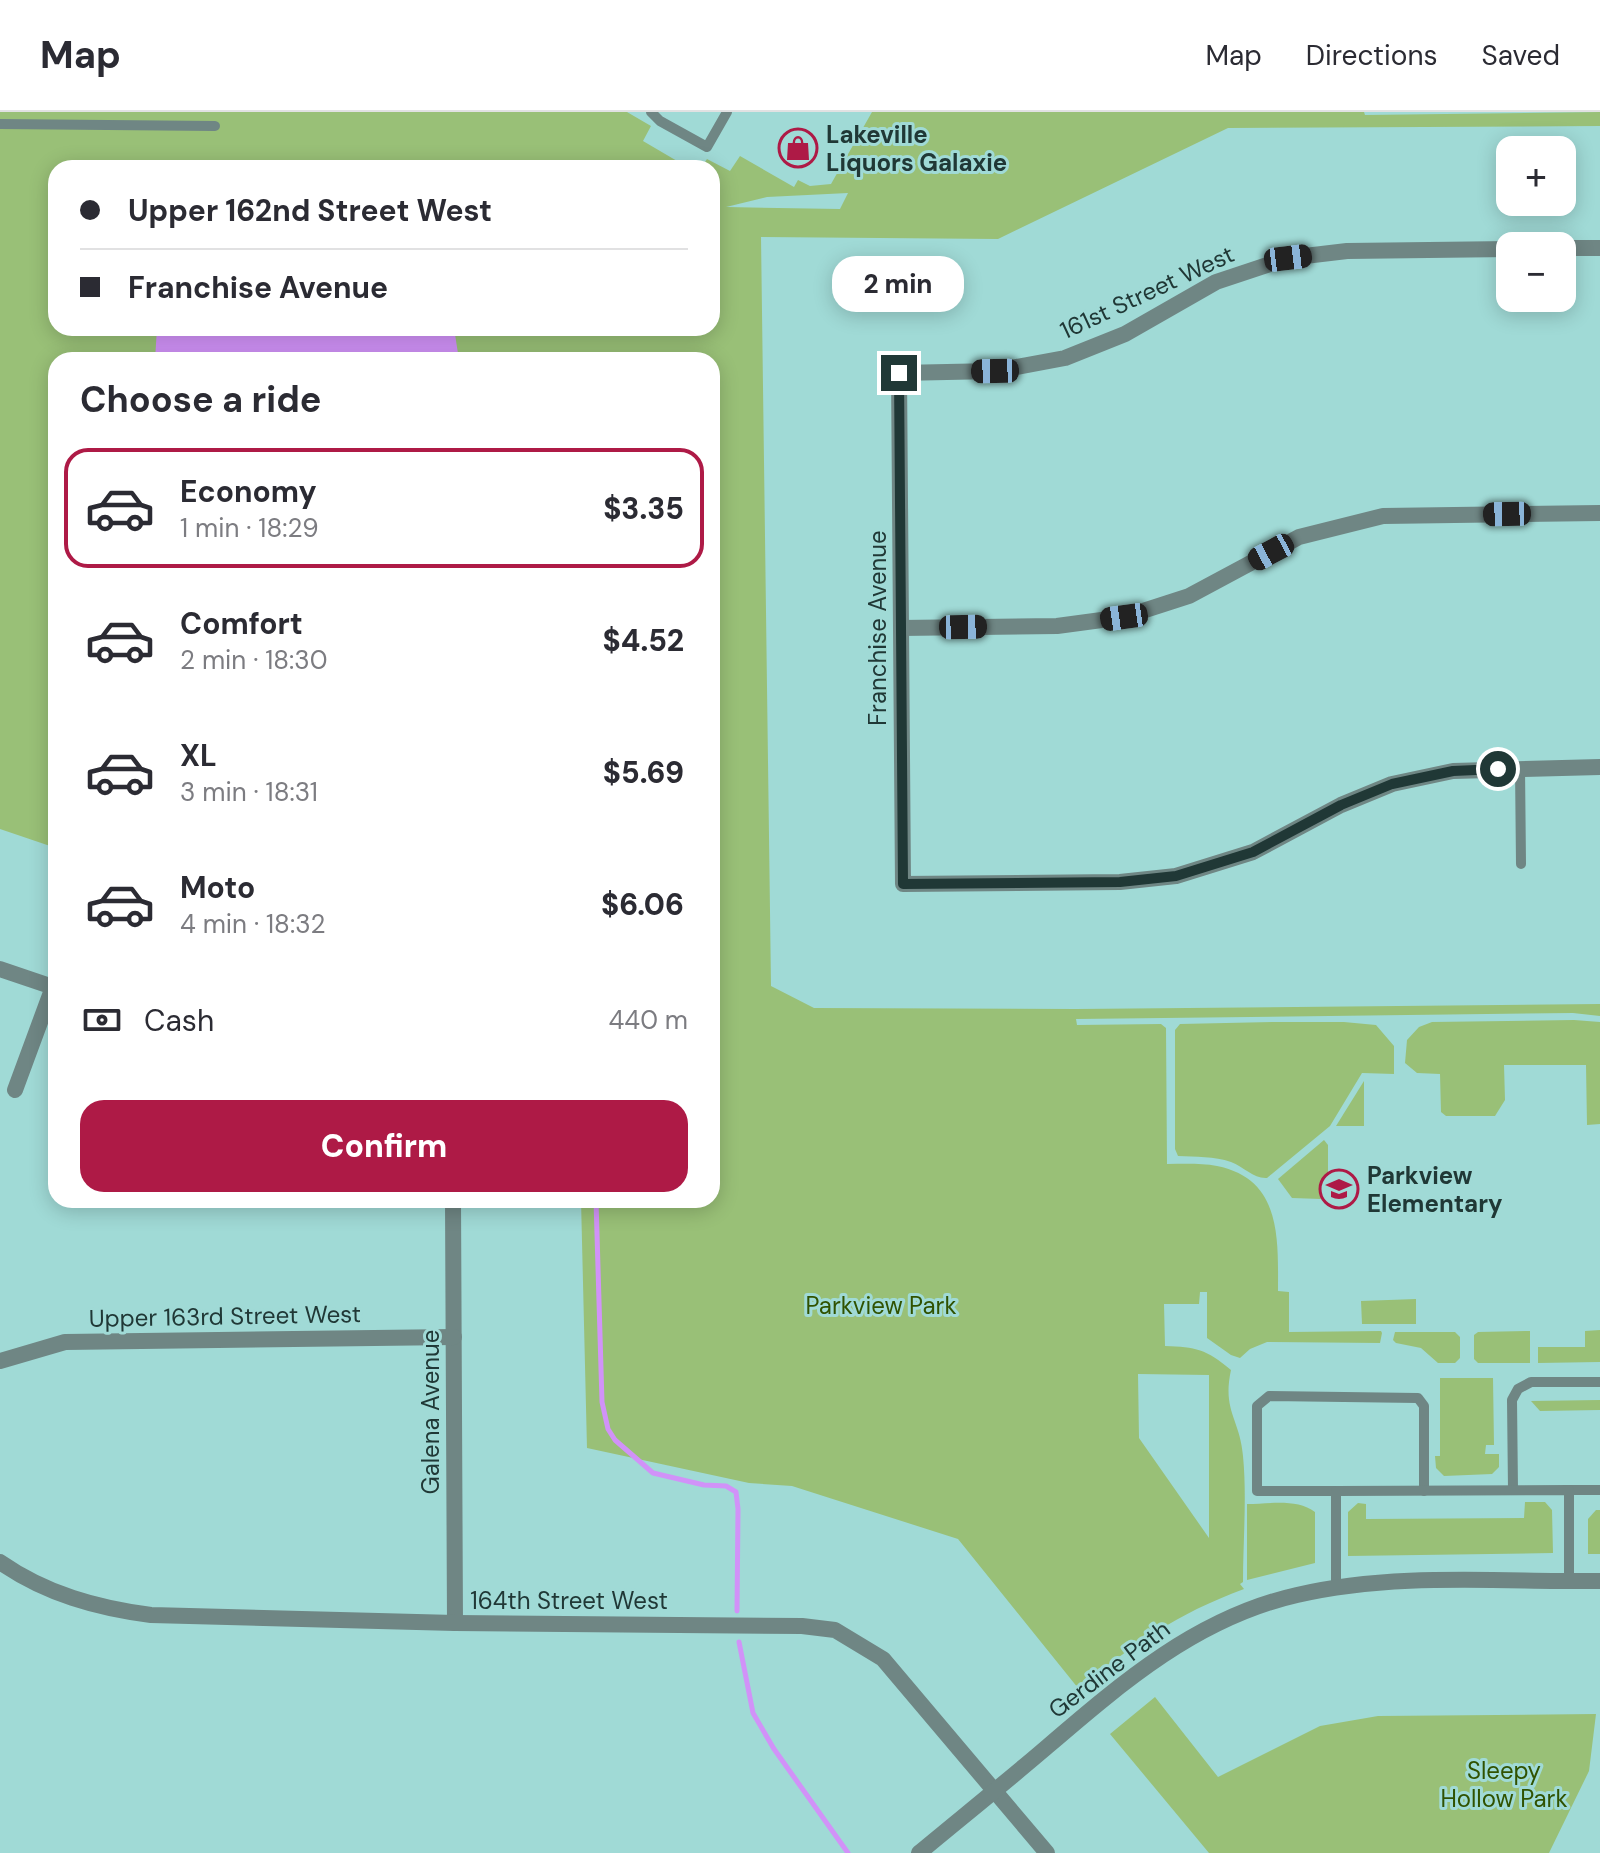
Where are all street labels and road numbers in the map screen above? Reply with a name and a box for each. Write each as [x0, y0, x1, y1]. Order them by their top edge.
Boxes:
street label: 161st Street West [1055, 238, 1239, 346]
street label: Franchise Avenue [862, 530, 893, 726]
street label: Upper 163rd Street West [89, 1298, 361, 1334]
street label: Galena Avenue [415, 1330, 446, 1495]
street label: 164th Street West [470, 1585, 668, 1616]
street label: Gerdine Path [1042, 1613, 1176, 1725]

